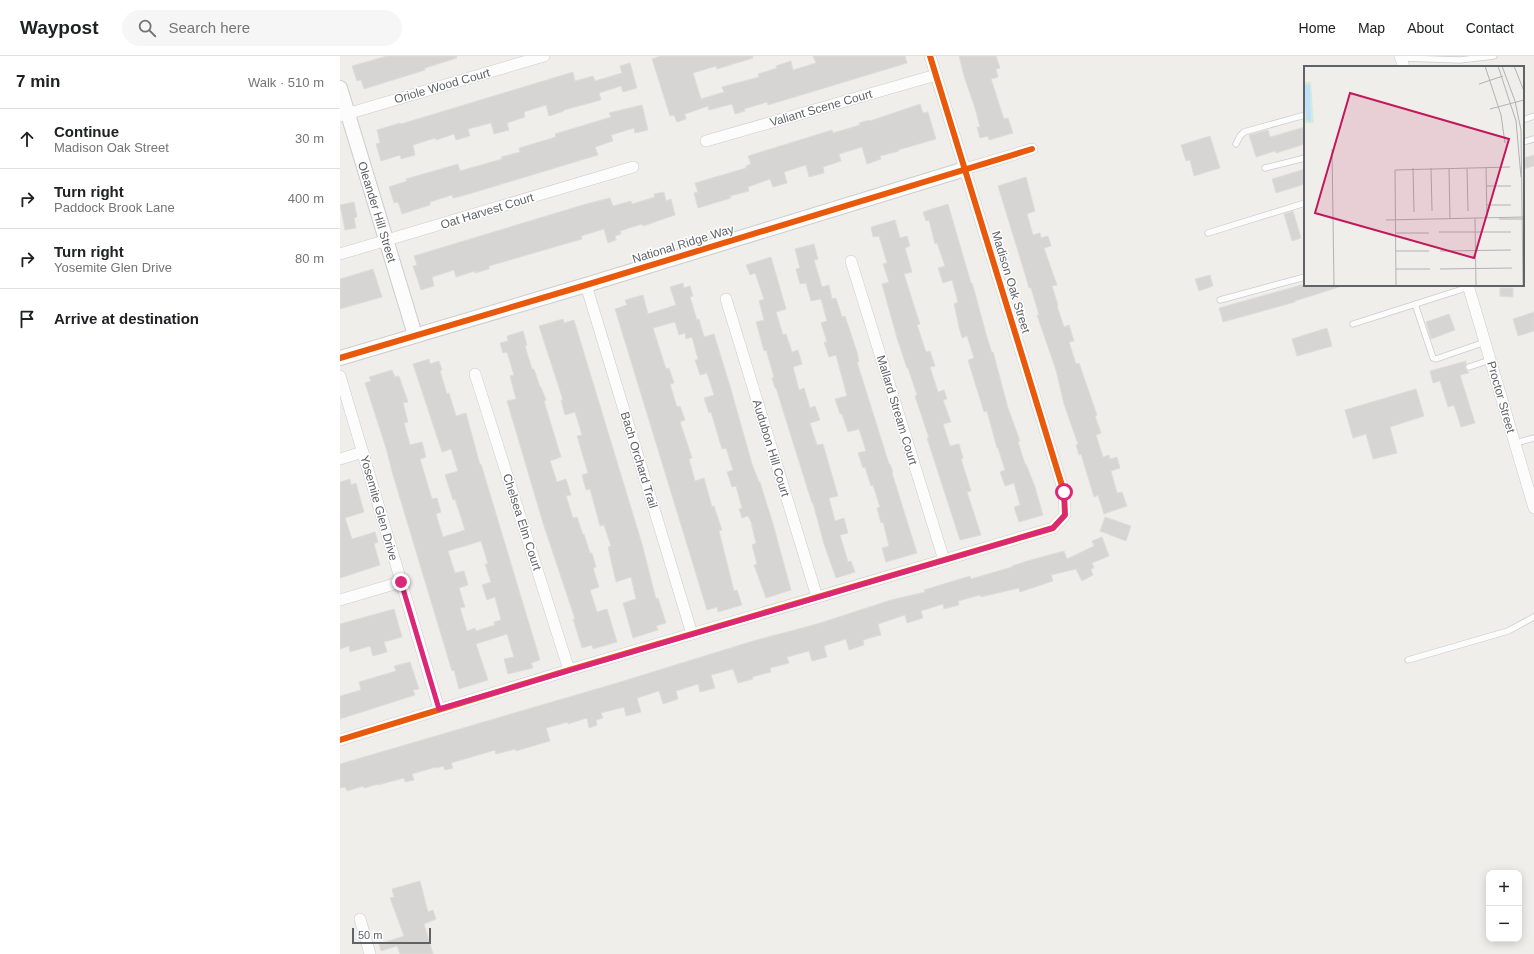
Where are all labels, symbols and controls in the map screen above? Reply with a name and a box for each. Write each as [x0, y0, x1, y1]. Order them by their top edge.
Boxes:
search box [122, 10, 402, 46]
text: Waypost [20, 17, 98, 38]
icon: search [136, 17, 158, 39]
text: Search here [168, 19, 250, 36]
text: Home [1299, 20, 1336, 36]
text: Map [1358, 20, 1385, 36]
text: About [1407, 20, 1444, 36]
text: Contact [1466, 20, 1514, 36]
street label: Oriole Wood Court [392, 65, 492, 106]
inset map [1304, 66, 1524, 286]
text: 7 min [16, 72, 60, 91]
text: Walk · 510 m [248, 75, 324, 90]
street label: Valiant Scene Court [768, 87, 874, 129]
text: Continue [54, 123, 119, 140]
icon: ahead [16, 128, 38, 150]
text: 30 m [295, 131, 324, 146]
text: Madison Oak Street [54, 140, 169, 155]
street label: Oleander Hill Street [355, 160, 399, 265]
text: Turn right [54, 183, 124, 200]
icon: right [16, 188, 38, 210]
street label: Oat Harvest Court [439, 190, 536, 232]
text: 400 m [288, 191, 324, 206]
text: Paddock Brook Lane [54, 200, 175, 215]
street label: National Ridge Way [630, 222, 736, 266]
street label: Madison Oak Street [989, 229, 1033, 335]
text: Turn right [54, 243, 124, 260]
icon: right [16, 248, 38, 270]
text: 80 m [295, 251, 324, 266]
text: Yosemite Glen Drive [54, 260, 172, 275]
icon: arrive [16, 308, 38, 330]
text: Arrive at destination [54, 310, 199, 327]
street label: Mallard Stream Court [874, 353, 921, 467]
street label: Proctor Street [1484, 359, 1518, 435]
street label: Audubon Hill Court [750, 398, 793, 499]
street label: Bach Orchard Trail [618, 410, 660, 510]
street label: Yosemite Glen Drive [357, 454, 401, 563]
street label: Chelsea Elm Court [500, 472, 544, 573]
route start [1055, 483, 1073, 501]
route end [392, 573, 410, 591]
map controls [1486, 870, 1522, 942]
button: + [1486, 870, 1522, 906]
button: − [1486, 906, 1522, 942]
scale bar [352, 926, 431, 945]
text: 50 m [358, 929, 382, 941]

